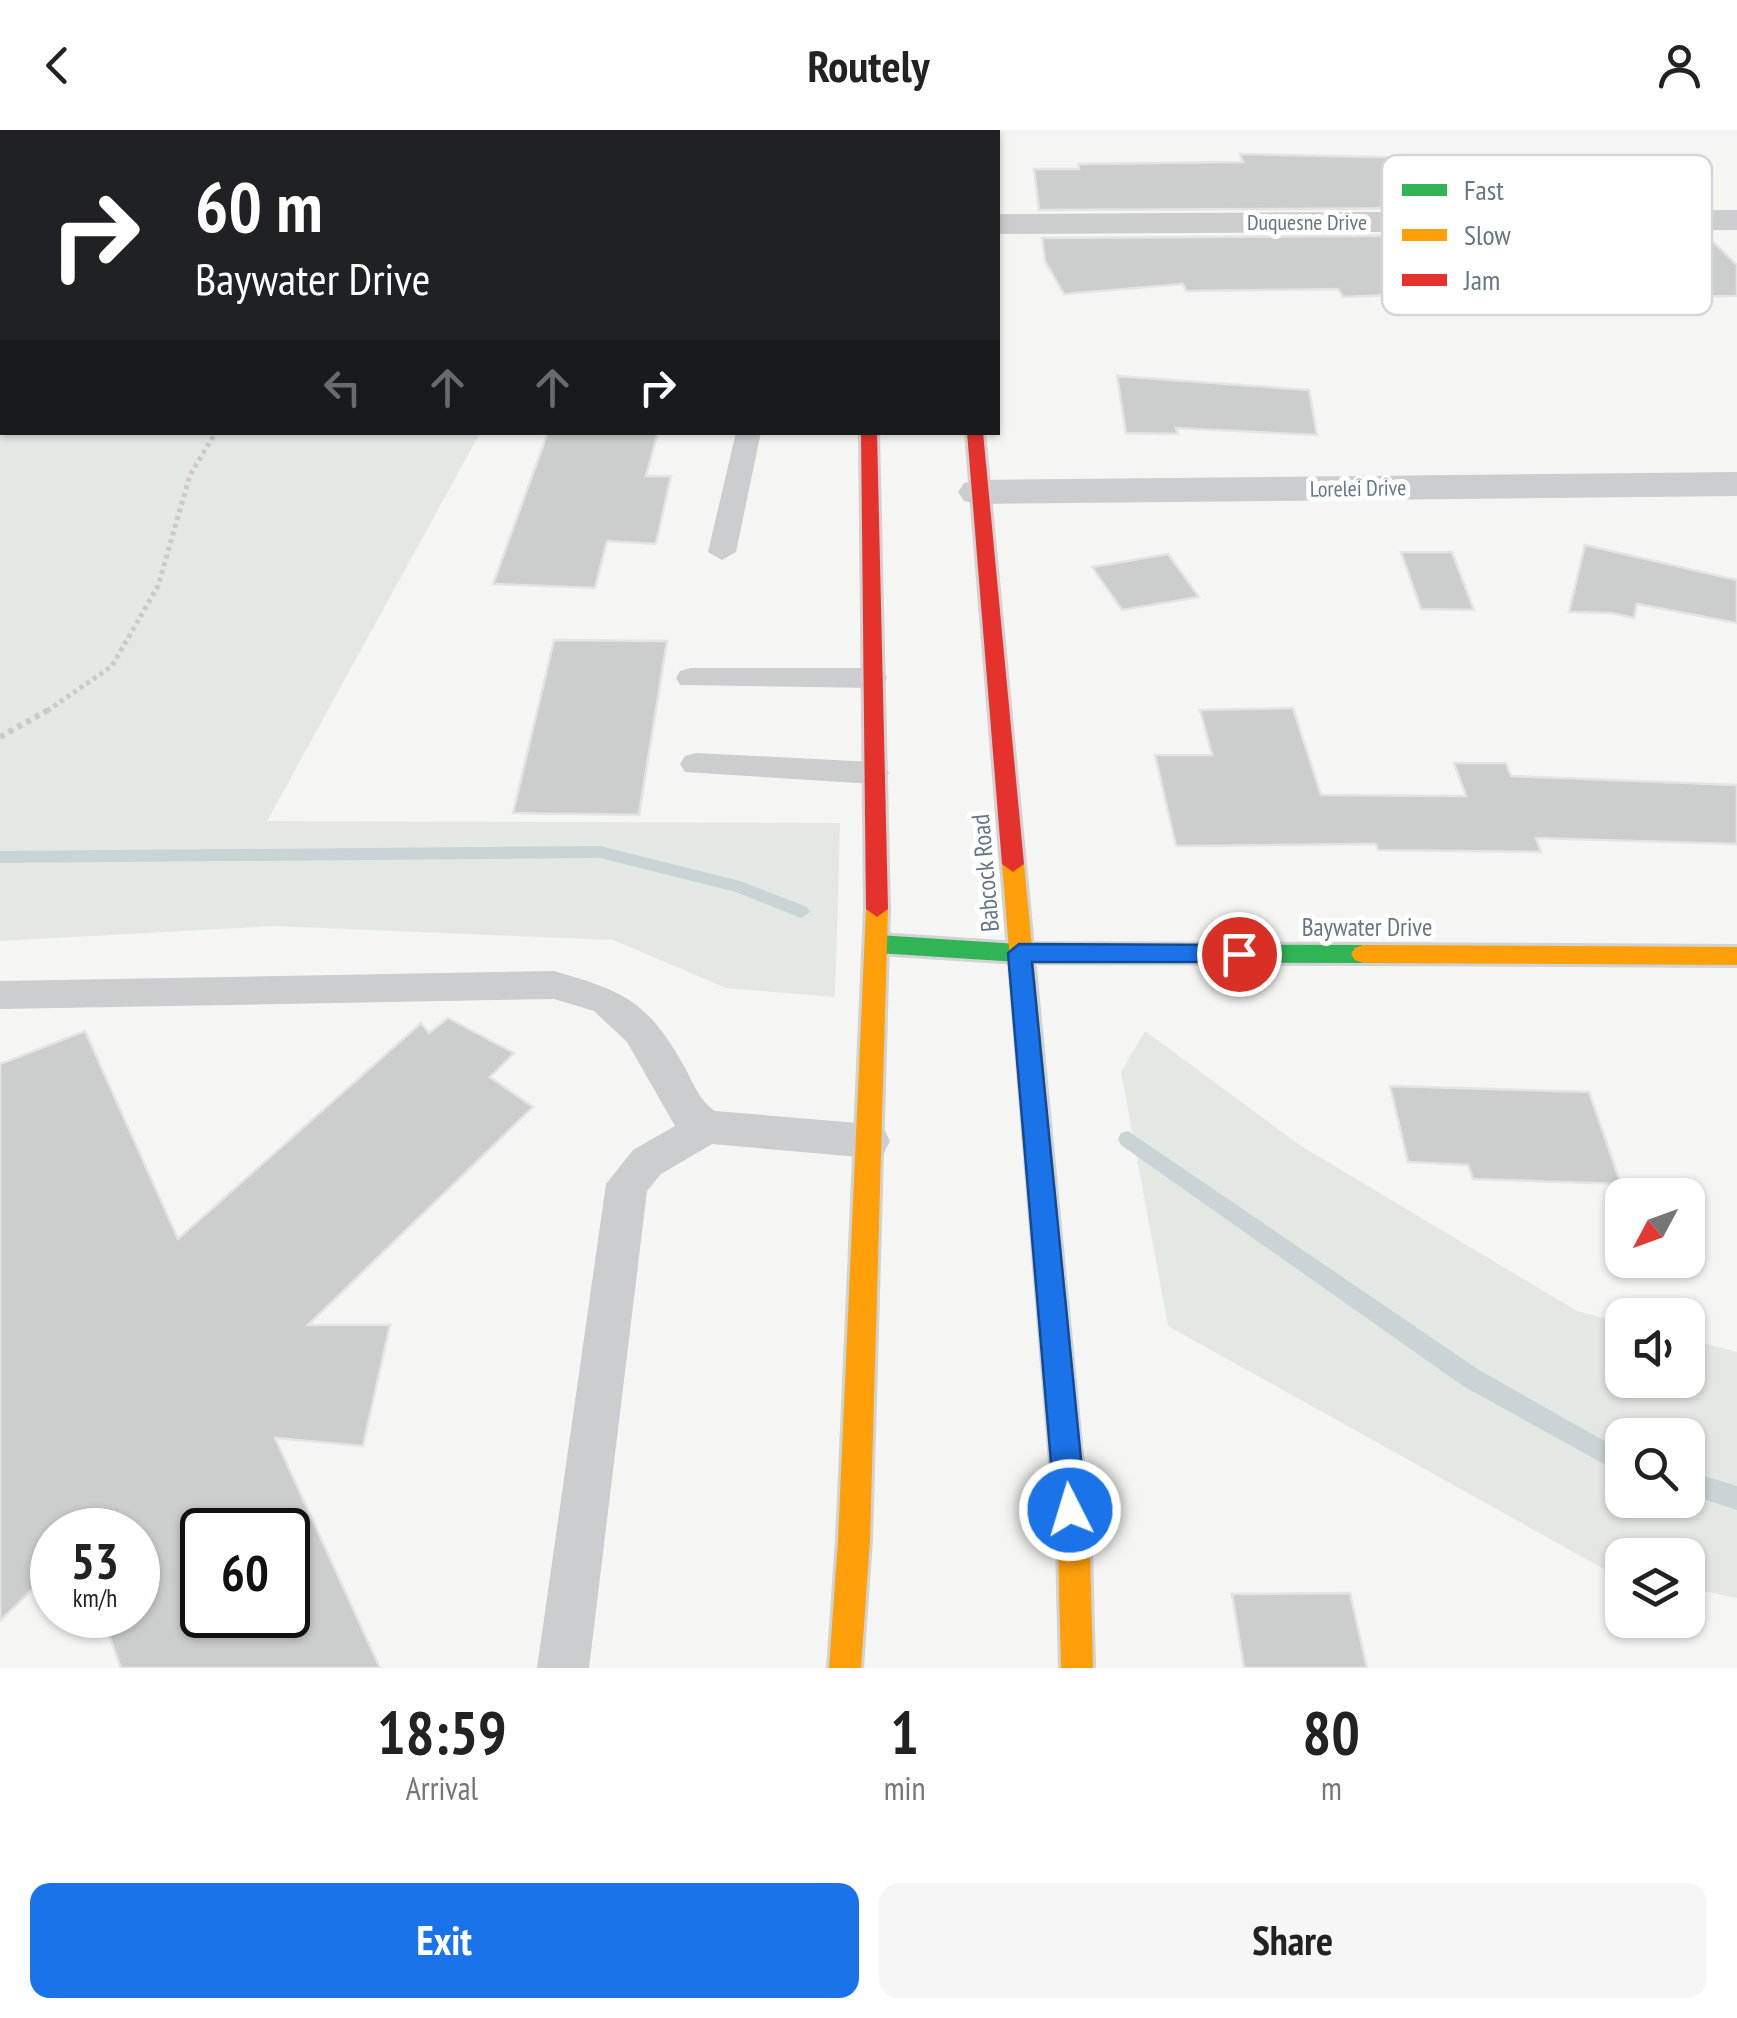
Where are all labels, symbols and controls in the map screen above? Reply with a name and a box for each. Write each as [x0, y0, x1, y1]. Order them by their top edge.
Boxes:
text: Routely [807, 36, 930, 94]
icon: back [30, 38, 85, 93]
icon: person [1652, 38, 1707, 93]
legend [1382, 155, 1712, 315]
text: 60 m [195, 161, 323, 251]
icon: right [30, 170, 160, 300]
text: Fast [1464, 171, 1504, 208]
street label: Duquesne Drive [1247, 208, 1367, 236]
text: Slow [1464, 216, 1511, 253]
text: Baywater Drive [195, 249, 430, 307]
text: Jam [1463, 261, 1500, 298]
icon: left [315, 360, 370, 415]
icon: ahead [420, 360, 475, 415]
icon: ahead [525, 360, 580, 415]
icon: right [630, 360, 685, 415]
street label: Lorelei Drive [1310, 473, 1406, 503]
street label: Babcock Road [964, 813, 1006, 933]
street label: Baywater Drive [1302, 911, 1432, 943]
pin [1197, 912, 1282, 997]
icon: arrive [1212, 927, 1267, 982]
north arrow [1605, 1178, 1705, 1278]
map controls [1605, 1178, 1705, 1638]
button: sound [1605, 1298, 1705, 1398]
button: search [1605, 1418, 1705, 1518]
position arrow [1018, 1458, 1122, 1562]
speed limit sign: 60 [180, 1508, 310, 1638]
text: 53 [71, 1528, 119, 1593]
button: layers [1605, 1538, 1705, 1638]
text: km/h [73, 1582, 117, 1614]
text: 18:59 [377, 1693, 507, 1771]
text: 1 [890, 1693, 919, 1771]
text: 80 [1303, 1693, 1360, 1771]
text: Arrival [406, 1767, 478, 1809]
text: min [884, 1767, 926, 1809]
text: m [1321, 1767, 1342, 1809]
button: Exit [30, 1883, 859, 1998]
button: Share [879, 1883, 1707, 1998]

